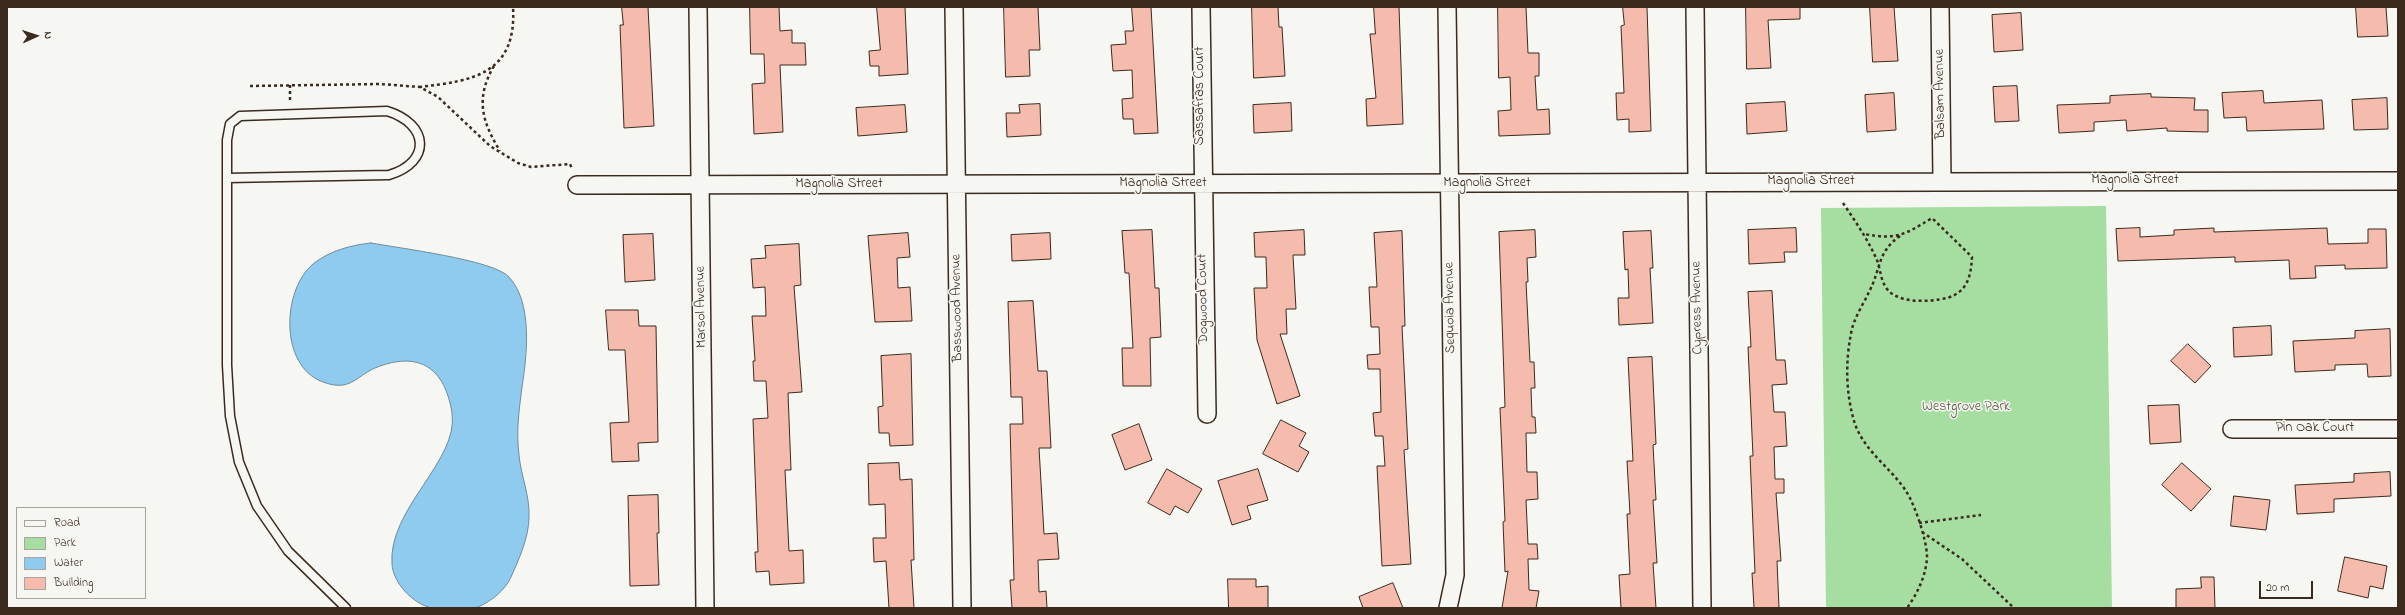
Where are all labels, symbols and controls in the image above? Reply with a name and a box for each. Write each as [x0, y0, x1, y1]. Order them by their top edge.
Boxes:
north arrow [16, 16, 56, 56]
text: N [40, 31, 56, 40]
street label: Sassafras Court [1193, 47, 1209, 145]
street label: Balsam Avenue [1932, 49, 1950, 139]
street label: Magnolia Street [2091, 173, 2179, 189]
street label: Magnolia Street [1767, 174, 1855, 190]
street label: Magnolia Street [1119, 176, 1207, 192]
street label: Magnolia Street [1443, 176, 1531, 192]
street label: Magnolia Street [795, 177, 883, 193]
street label: Dogwood Court [1195, 253, 1213, 345]
street label: Basswood Avenue [949, 254, 967, 362]
street label: Cypress Avenue [1689, 261, 1707, 355]
street label: Sequoia Avenue [1442, 262, 1460, 354]
street label: Marsol Avenue [693, 266, 711, 348]
park label: Westgrove Park [1922, 400, 2010, 416]
street label: Pin Oak Court [2276, 421, 2354, 437]
legend [16, 507, 146, 599]
text: Road [54, 514, 80, 532]
text: Park [54, 534, 76, 552]
text: Water [54, 554, 83, 572]
scale bar [2261, 573, 2315, 599]
text: Building [54, 574, 93, 592]
text: 20 m [2266, 579, 2289, 597]

